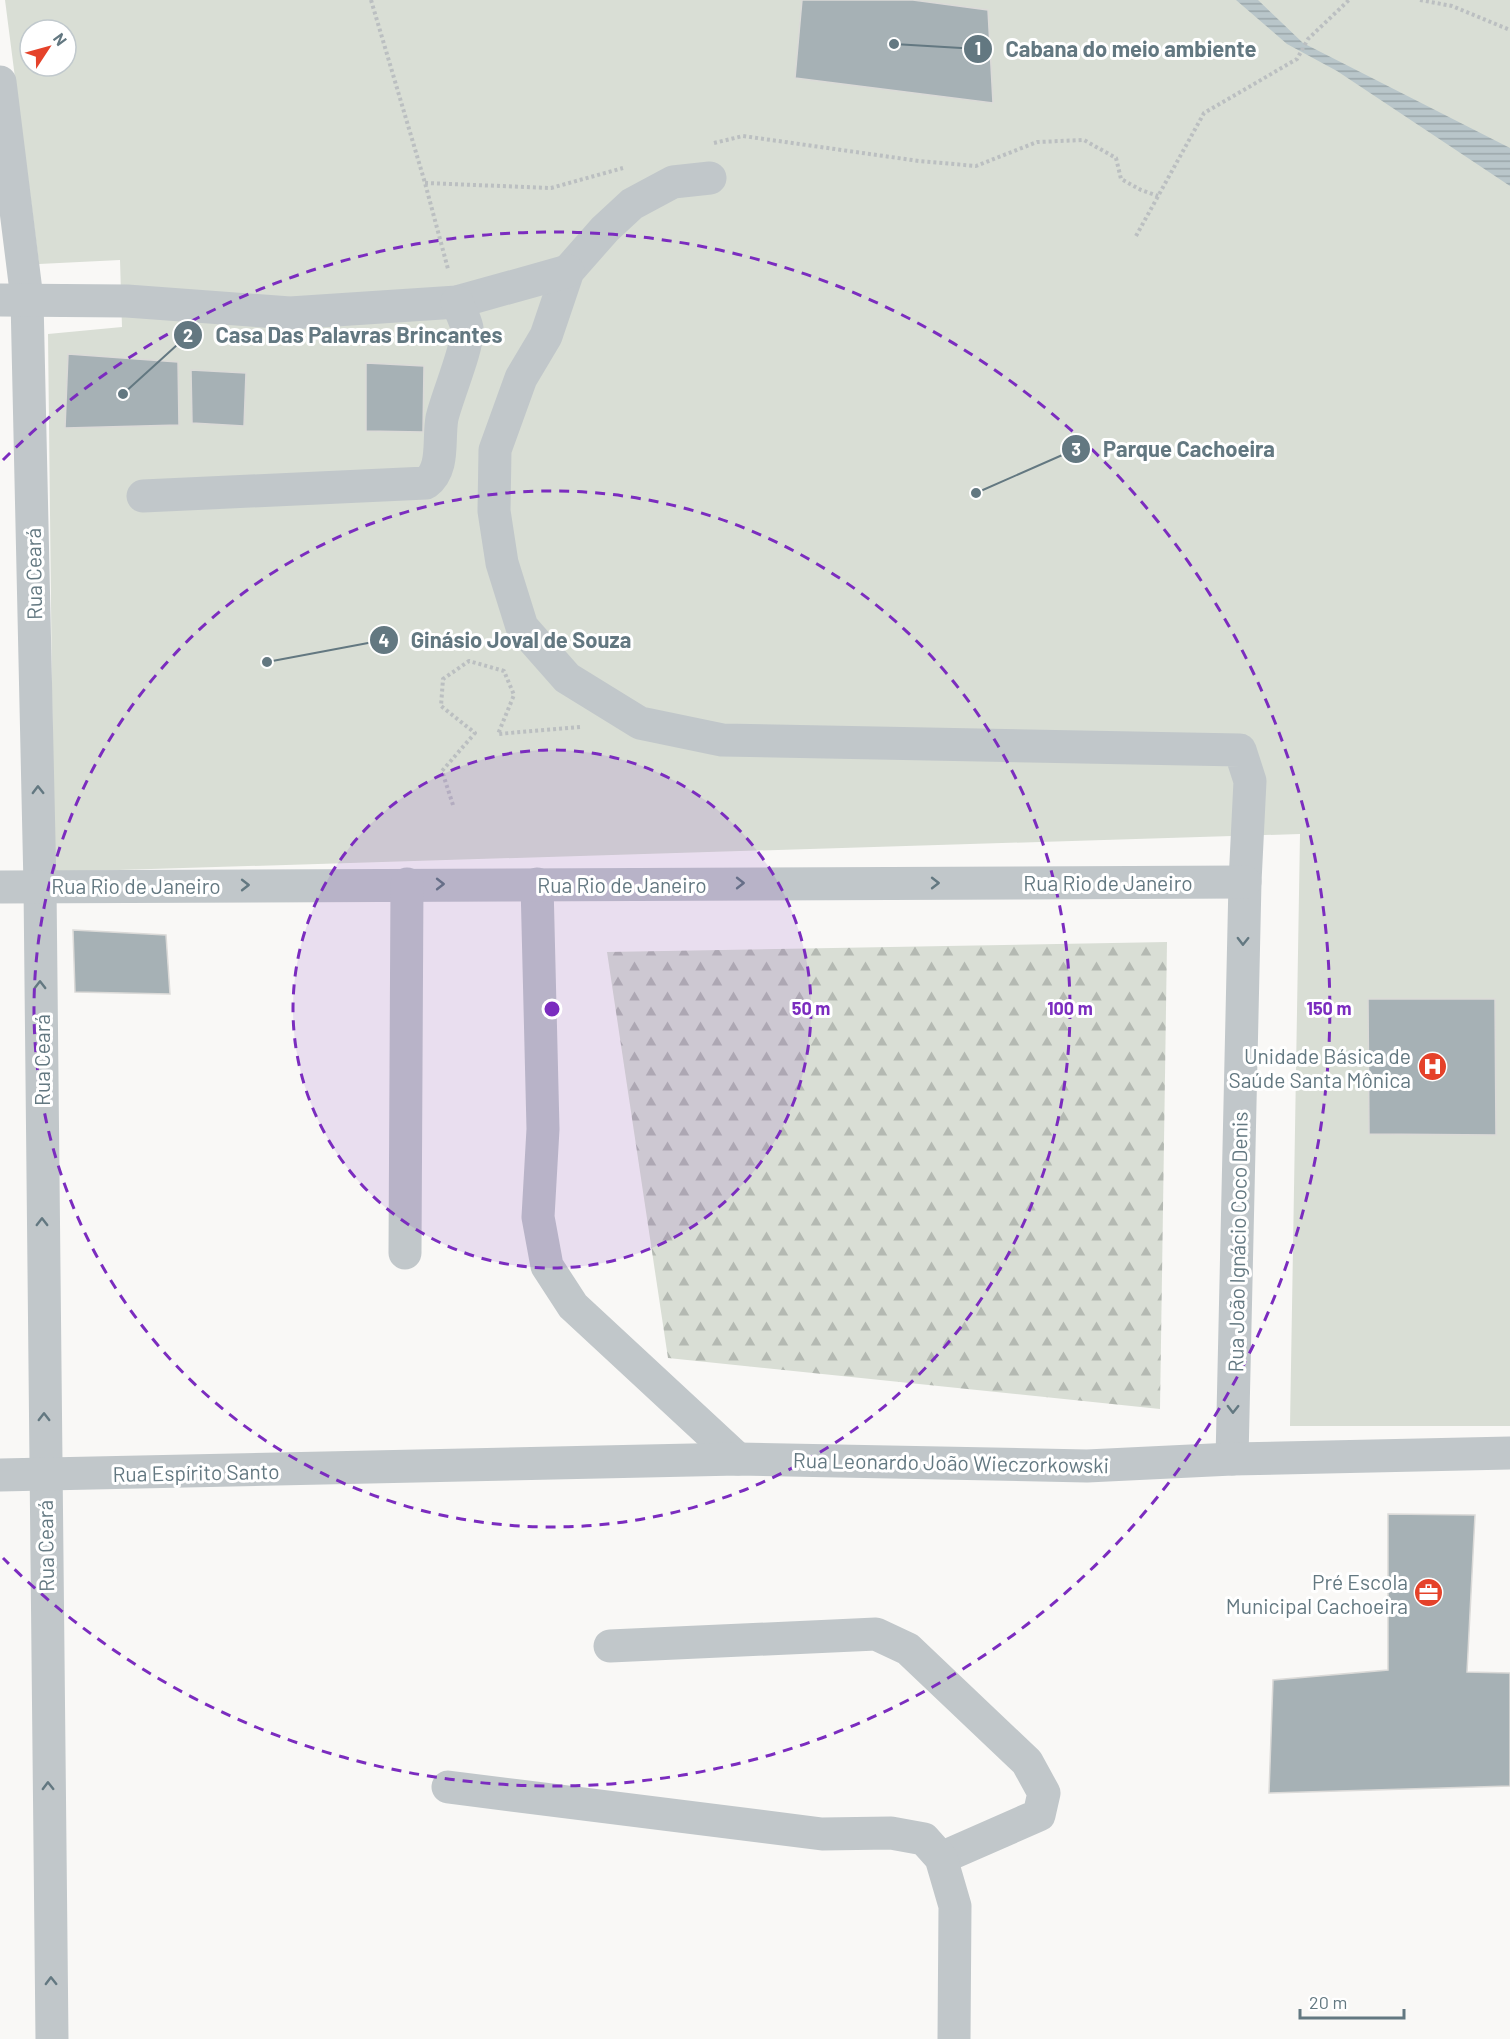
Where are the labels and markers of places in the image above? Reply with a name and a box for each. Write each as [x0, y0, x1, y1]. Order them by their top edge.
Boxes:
callout: Cabana do meio ambiente [963, 29, 1268, 69]
callout: Casa Das Palavras Brincantes [173, 315, 514, 355]
callout: Parque Cachoeira [1061, 429, 1287, 469]
callout: Ginásio Joval de Souza [369, 620, 643, 660]
centre of rings [542, 999, 562, 1019]
place label: Unidade Básica de Saúde Santa Mônica [1228, 1043, 1411, 1092]
hospital icon: Unidade Básica de Saúde Santa Mônica [1416, 1051, 1448, 1083]
place label: Pré Escola Municipal Cachoeira [1226, 1569, 1408, 1618]
office icon: Pré Escola Municipal Cachoeira [1413, 1577, 1445, 1609]

